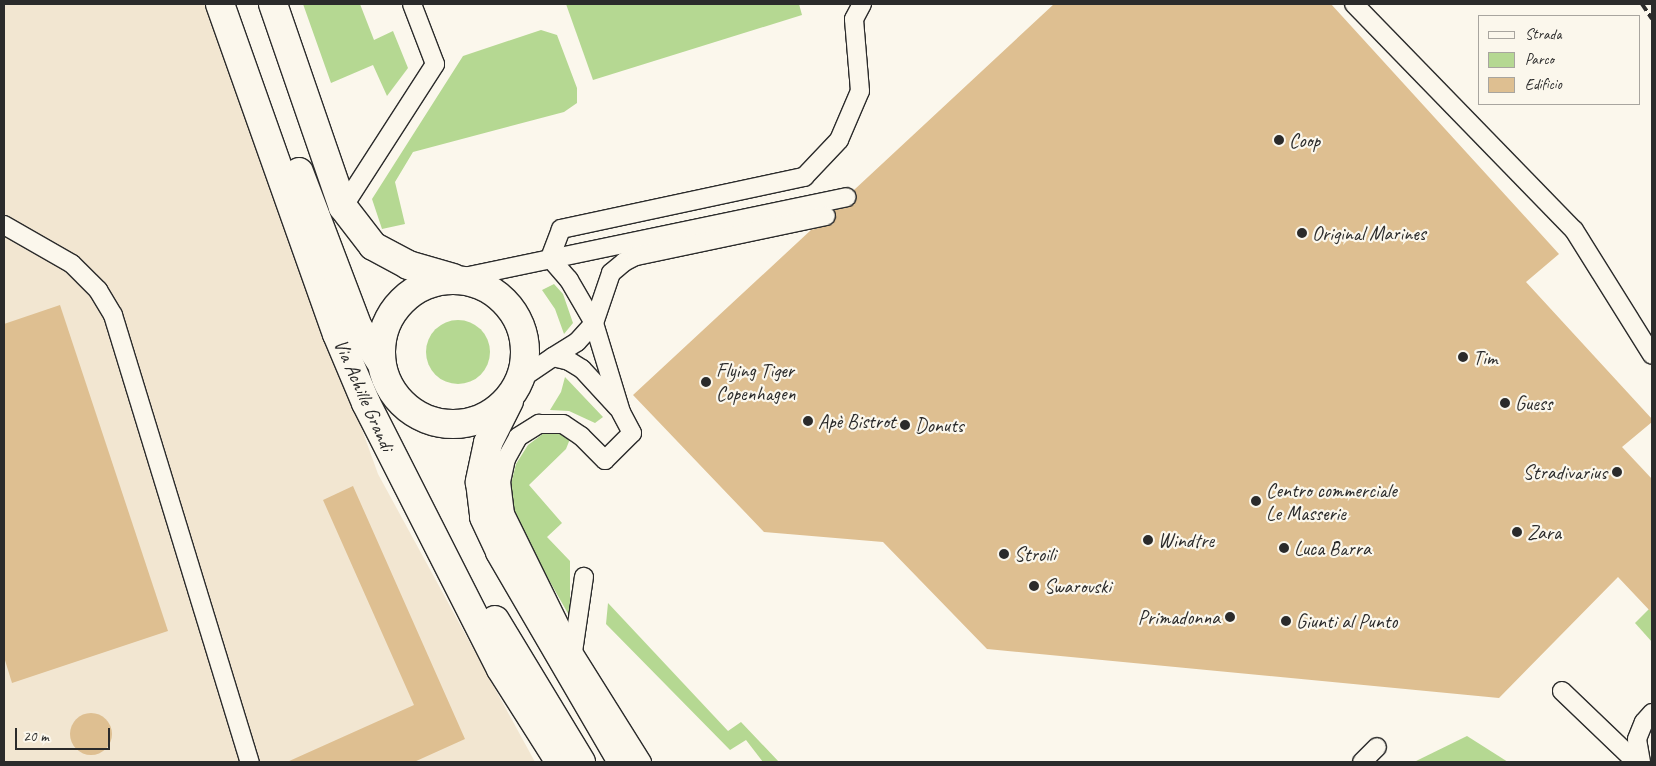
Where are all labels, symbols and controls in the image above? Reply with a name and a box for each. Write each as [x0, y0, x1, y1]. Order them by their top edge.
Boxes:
legend [1478, 15, 1641, 105]
text: Strada [1525, 25, 1561, 44]
text: Parco [1525, 50, 1554, 69]
text: Edificio [1525, 75, 1562, 94]
place label: Coop [1289, 128, 1320, 152]
marker: Coop [1273, 134, 1285, 146]
place label: Original Marines [1312, 221, 1426, 245]
marker: Original Marines [1296, 227, 1308, 239]
street label: Via Achille Grandi [329, 335, 399, 455]
place label: Tim [1473, 345, 1497, 369]
marker: Tim [1457, 351, 1469, 363]
place label: Flying Tiger Copenhagen [716, 359, 795, 406]
marker: Flying Tiger Copenhagen [700, 376, 712, 388]
place label: Guess [1515, 391, 1552, 415]
marker: Guess [1499, 397, 1511, 409]
place label: Apè Bistrot [818, 409, 896, 433]
place label: Donuts [915, 413, 964, 437]
marker: Apè Bistrot [802, 415, 814, 427]
marker: Donuts [899, 419, 911, 431]
place label: Stradivarius [1523, 460, 1607, 484]
marker: Stradivarius [1611, 466, 1623, 478]
place label: Centro commerciale Le Masserie [1266, 478, 1397, 525]
marker: Centro commerciale Le Masserie [1250, 495, 1262, 507]
place label: Zara [1527, 520, 1561, 544]
marker: Zara [1511, 526, 1523, 538]
place label: Windtre [1158, 528, 1214, 552]
marker: Windtre [1142, 534, 1154, 546]
place label: Luca Barra [1294, 536, 1371, 560]
place label: Stroili [1014, 542, 1056, 566]
marker: Luca Barra [1278, 542, 1290, 554]
marker: Stroili [998, 548, 1010, 560]
place label: Swarovski [1044, 574, 1111, 598]
marker: Swarovski [1028, 580, 1040, 592]
place label: Primadonna [1138, 605, 1220, 629]
place label: Giunti al Punto [1296, 609, 1397, 633]
marker: Primadonna [1224, 611, 1236, 623]
marker: Giunti al Punto [1280, 615, 1292, 627]
scale bar [18, 718, 112, 750]
text: 20 m [23, 727, 49, 746]

